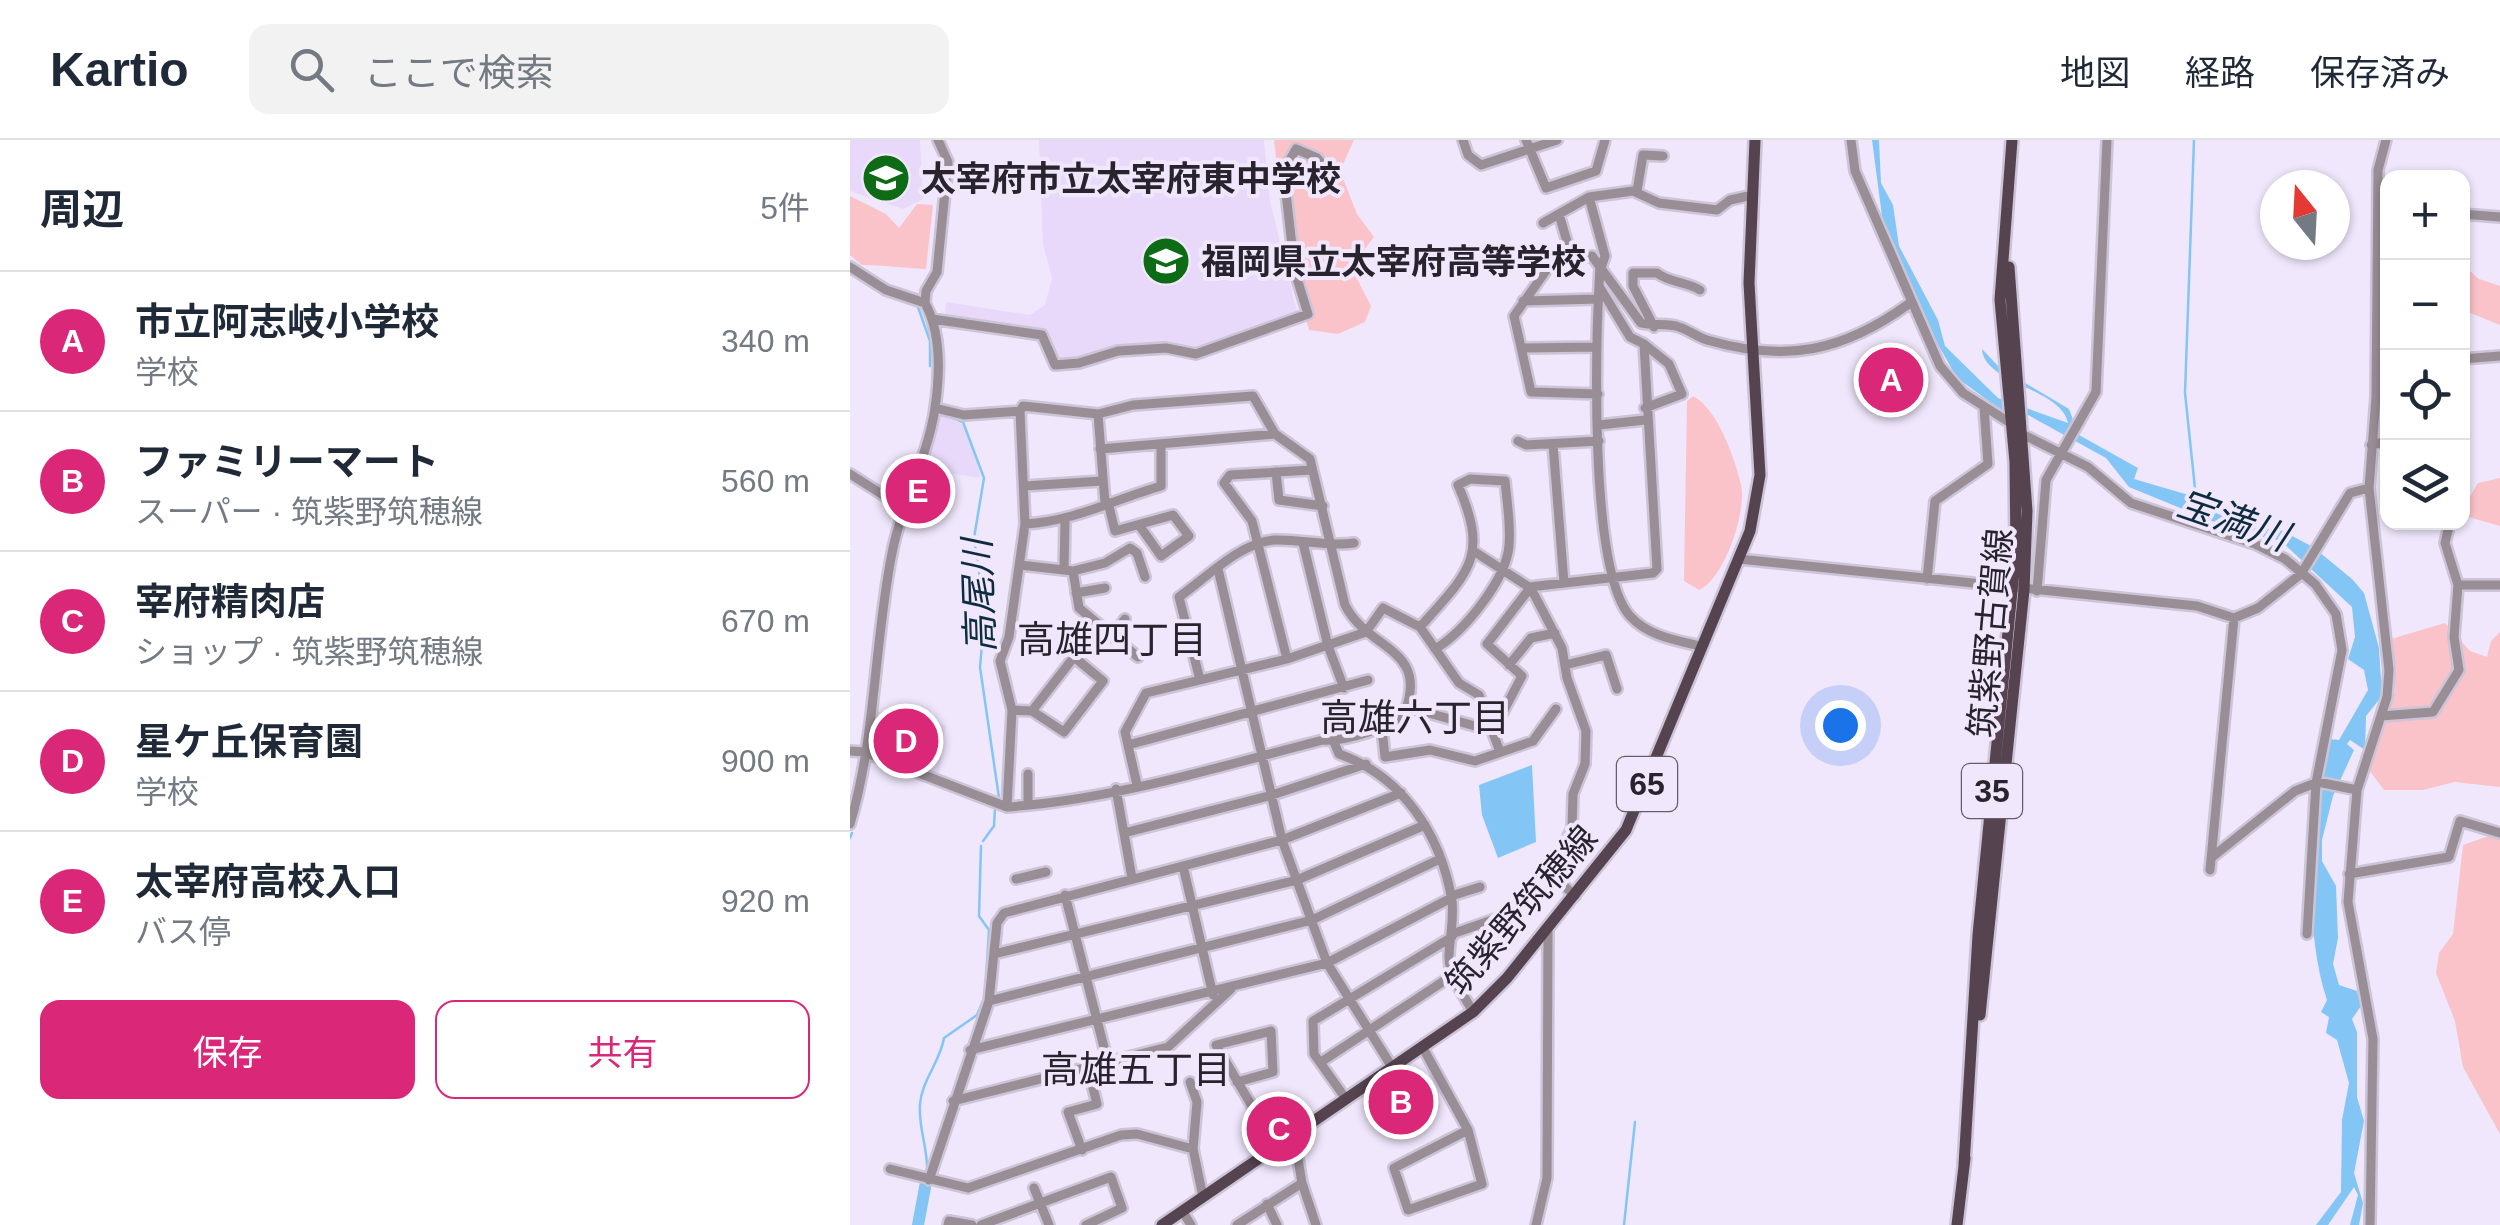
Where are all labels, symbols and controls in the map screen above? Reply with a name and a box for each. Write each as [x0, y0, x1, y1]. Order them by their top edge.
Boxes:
search box [249, 24, 949, 114]
icon: search [284, 42, 339, 97]
text: Kartio [50, 43, 189, 96]
text: ここで検索 [364, 52, 554, 94]
text: 地図 [2060, 53, 2130, 92]
text: 経路 [2185, 53, 2255, 92]
text: 保存済み [2310, 53, 2450, 92]
school or university icon: 太宰府市立太宰府東中学校 [860, 152, 912, 204]
place label: 太宰府市立太宰府東中学校 [921, 159, 1341, 198]
north arrow [2260, 170, 2350, 260]
map controls [2380, 170, 2470, 530]
button: + [2380, 170, 2470, 260]
text: 周辺 [40, 186, 124, 233]
text: 5件 [760, 190, 810, 226]
school or university icon: 福岡県立太宰府高等学校 [1140, 235, 1192, 287]
place label: 福岡県立太宰府高等学校 [1201, 242, 1586, 281]
button: − [2380, 260, 2470, 350]
text: 市立阿志岐小学校 [135, 301, 439, 343]
text: A [61, 323, 84, 359]
text: 340 m [721, 323, 810, 359]
pin: A [1858, 342, 1924, 418]
button: locate [2380, 350, 2470, 440]
text: 学校 [135, 354, 199, 390]
button: layers [2380, 440, 2470, 530]
text: ファミリーマート [135, 441, 439, 483]
pin: E [886, 454, 950, 528]
text: B [61, 463, 84, 499]
text: 560 m [721, 463, 810, 499]
water label: 宝満川 [2172, 482, 2298, 560]
text: スーパー · 筑紫野筑穂線 [135, 494, 483, 530]
street label: 筑紫野古賀線 [1961, 527, 2019, 739]
water label: 高尾川 [956, 534, 1002, 654]
text: 宰府精肉店 [135, 581, 325, 623]
text: C [61, 603, 84, 639]
text: 670 m [721, 603, 810, 639]
district label: 高雄四丁目 [1017, 619, 1207, 661]
text: ショップ · 筑紫野筑穂線 [135, 634, 483, 670]
district label: 高雄六丁目 [1320, 697, 1510, 739]
your location [1815, 700, 1866, 751]
pin: D [873, 704, 938, 778]
text: 星ケ丘保育園 [135, 721, 363, 763]
text: D [61, 743, 84, 779]
text: 900 m [721, 743, 810, 779]
road number: 65 [1617, 757, 1677, 811]
road number: 35 [1962, 764, 2022, 818]
text: 学校 [135, 774, 199, 810]
street label: 筑紫野筑穂線 [1437, 818, 1605, 1002]
text: 太宰府高校入口 [135, 861, 401, 903]
text: E [62, 883, 83, 919]
text: 920 m [721, 883, 810, 919]
text: バス停 [135, 914, 231, 950]
button: 保存 [40, 1000, 415, 1099]
button: 共有 [435, 1000, 810, 1099]
district label: 高雄五丁目 [1041, 1049, 1231, 1091]
pin: B [1368, 1064, 1434, 1140]
pin: C [1246, 1092, 1312, 1166]

